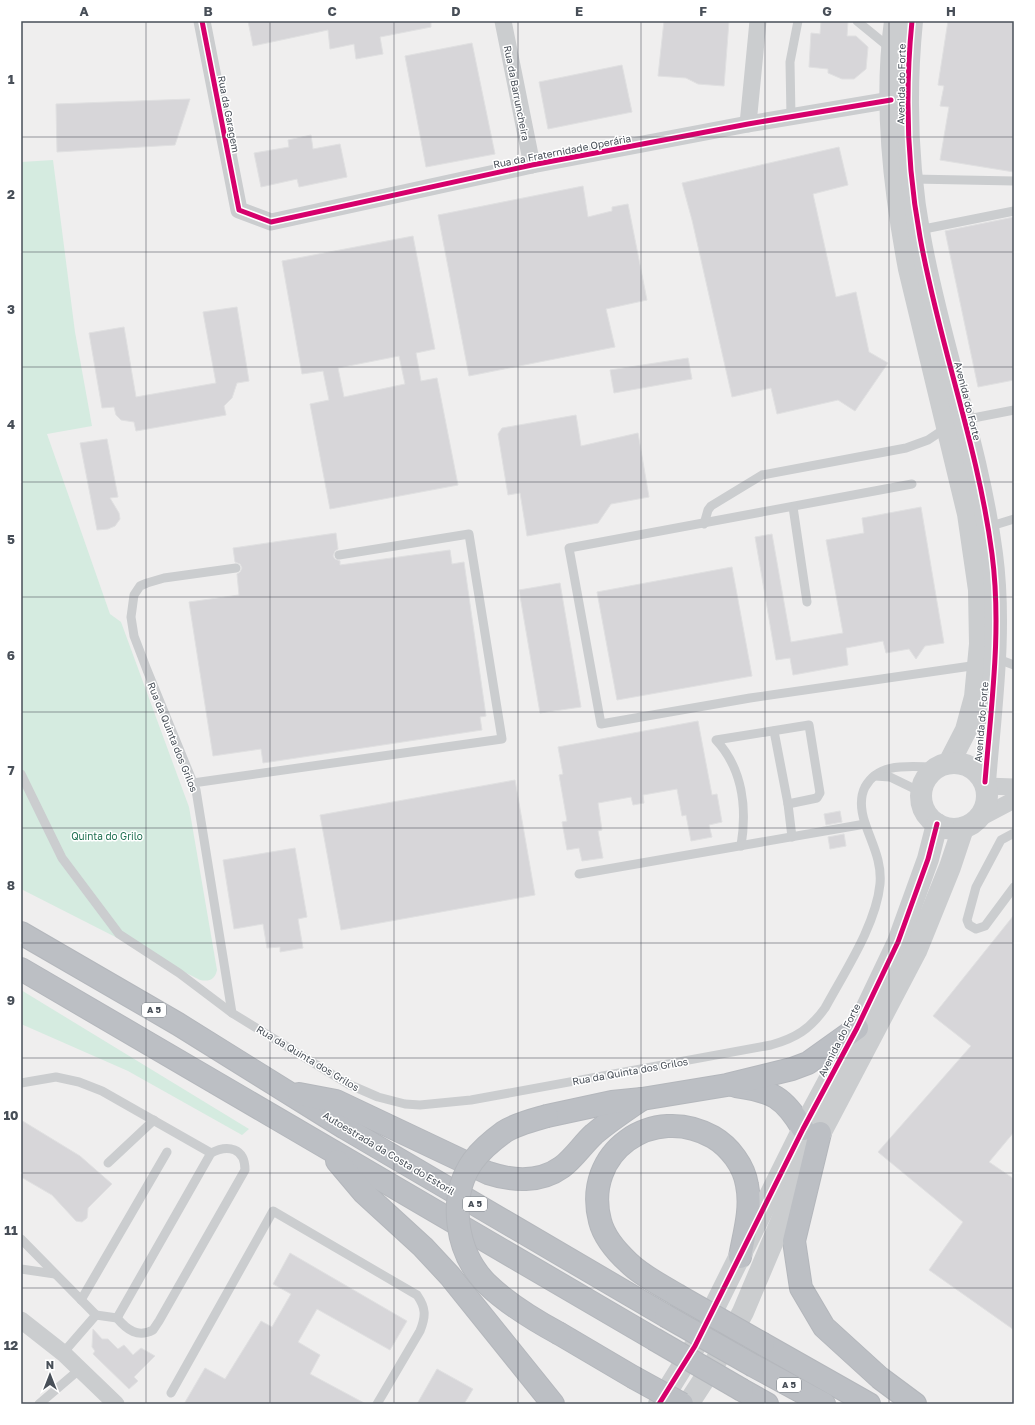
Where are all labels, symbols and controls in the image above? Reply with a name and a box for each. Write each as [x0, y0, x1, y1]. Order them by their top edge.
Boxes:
text: A [79, 3, 89, 19]
text: B [203, 3, 213, 19]
text: C [327, 3, 337, 19]
text: D [451, 3, 461, 19]
text: E [575, 3, 583, 19]
text: F [699, 3, 707, 19]
text: G [822, 3, 832, 19]
text: H [946, 3, 956, 19]
street label: Avenida do Forte [894, 43, 908, 125]
street label: Rua da Barruncheira [502, 44, 532, 142]
text: 1 [8, 71, 15, 87]
street label: Rua da Garagem [216, 75, 242, 154]
street label: Rua da Fraternidade Operária [492, 132, 632, 170]
text: 2 [7, 186, 15, 202]
text: 3 [7, 301, 15, 317]
street label: Avenida do Forte [952, 360, 984, 442]
text: 4 [7, 416, 15, 432]
text: 5 [7, 531, 15, 547]
text: 6 [7, 647, 15, 663]
street label: Rua da Quinta dos Grilos [145, 680, 201, 794]
street label: Avenida do Forte [971, 681, 991, 763]
text: 7 [7, 762, 15, 778]
park label: Quinta do Grilo [71, 830, 143, 842]
text: 8 [7, 877, 15, 893]
text: 9 [7, 992, 15, 1008]
street label: Avenida do Forte [815, 1001, 863, 1079]
road number: A 5 [142, 1003, 166, 1017]
street label: Rua da Quinta dos Grilos [255, 1023, 361, 1093]
street label: Rua da Quinta dos Grilos [571, 1055, 689, 1087]
text: 10 [3, 1107, 19, 1123]
street label: Autoestrada da Costa do Estoril [321, 1109, 457, 1197]
road number: A 5 [463, 1197, 487, 1211]
text: 11 [4, 1222, 18, 1238]
text: 12 [4, 1337, 18, 1353]
north arrow [30, 1355, 70, 1395]
text: N [46, 1358, 54, 1371]
road number: A 5 [777, 1378, 801, 1392]

